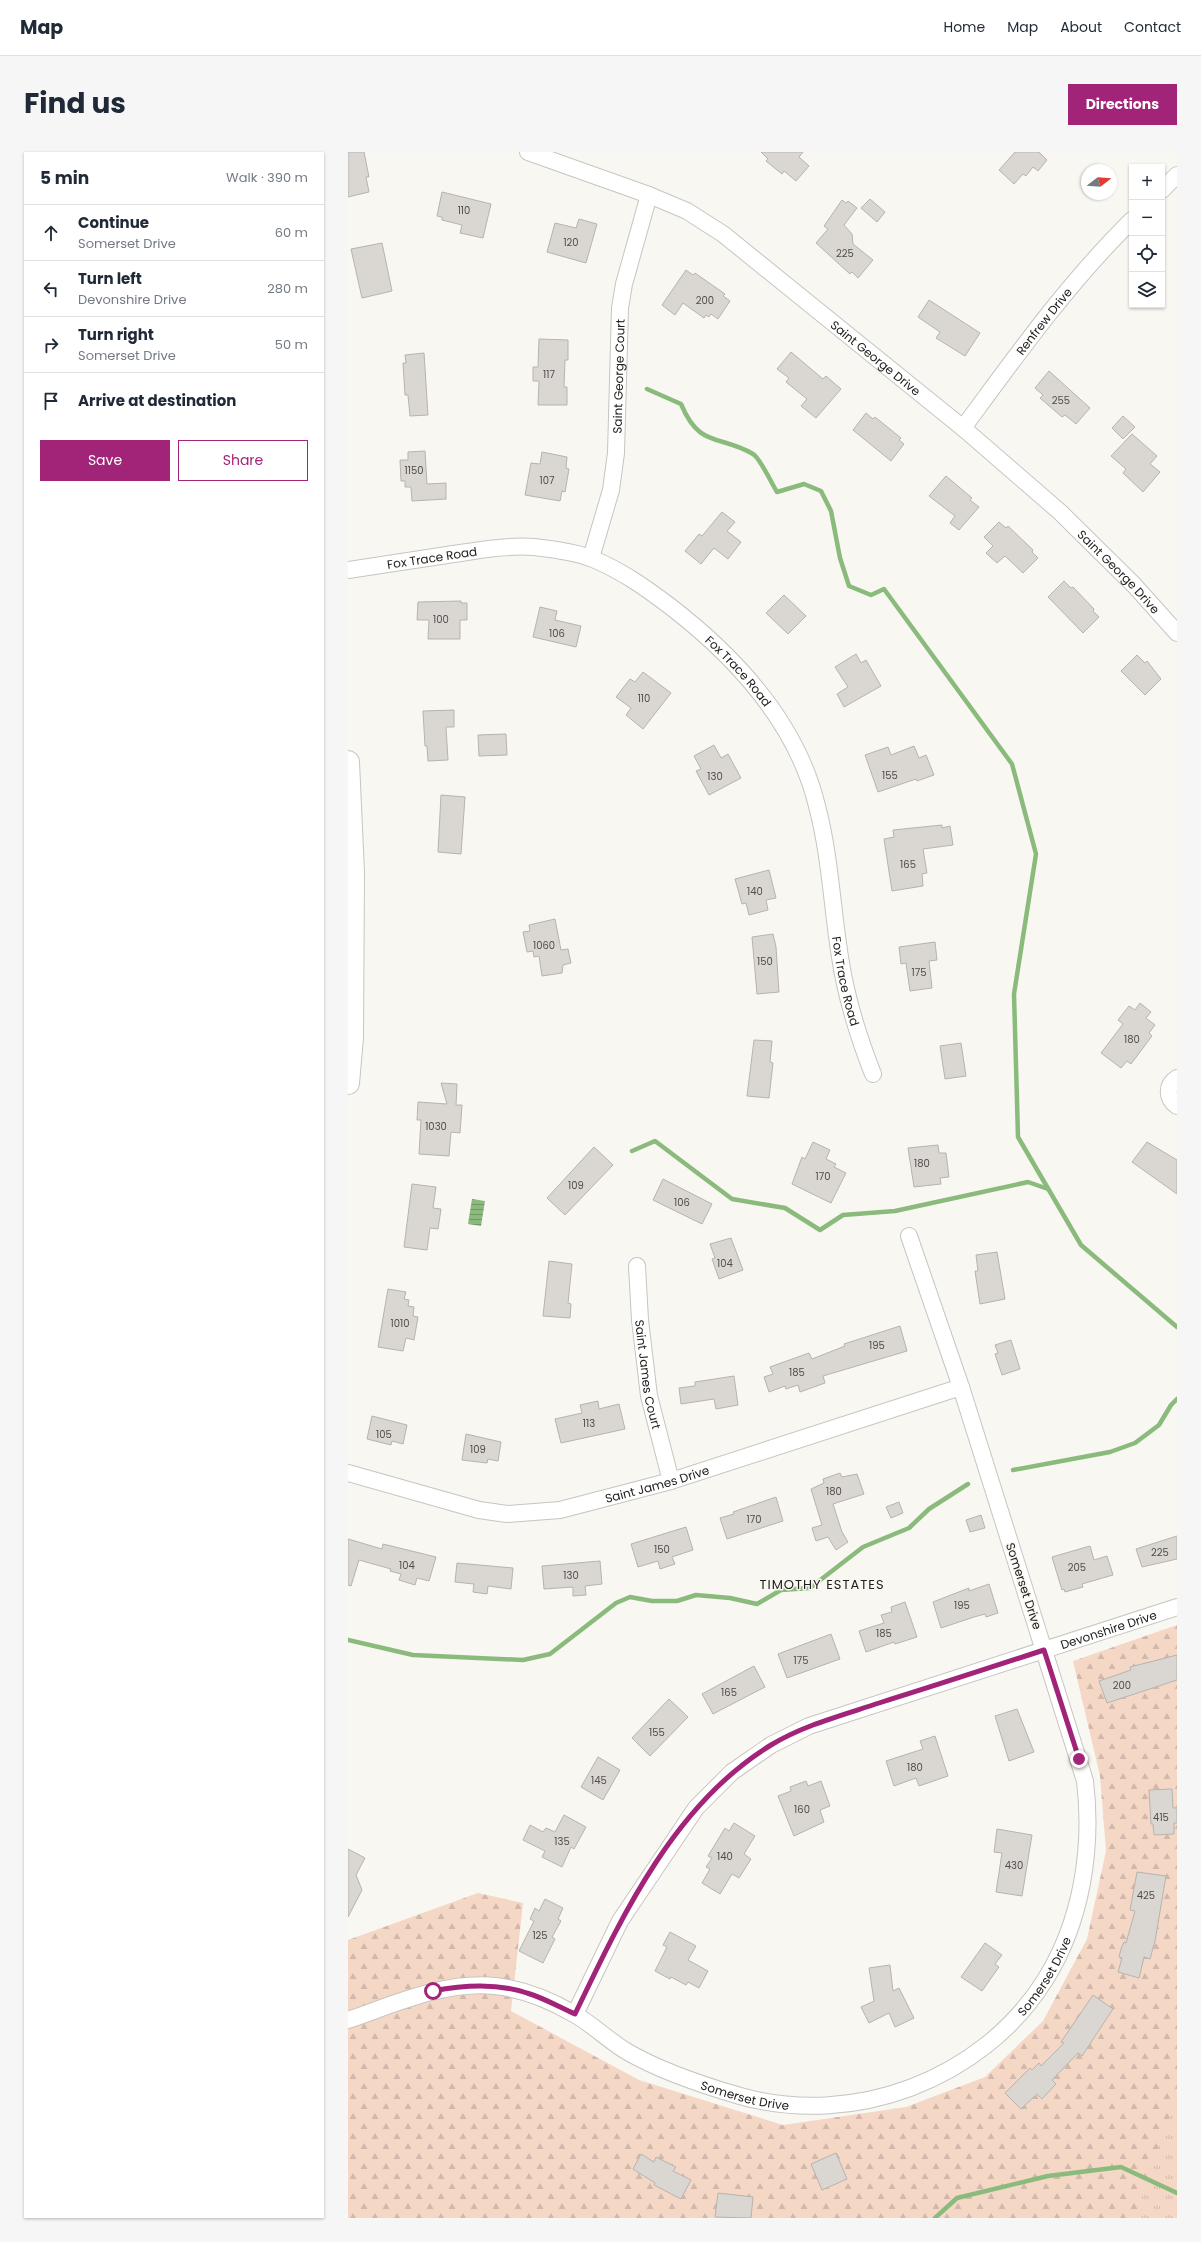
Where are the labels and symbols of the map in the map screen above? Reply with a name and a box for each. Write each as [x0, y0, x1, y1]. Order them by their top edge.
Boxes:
north arrow [1081, 164, 1117, 200]
house number: 110 [458, 203, 470, 218]
house number: 120 [563, 235, 579, 250]
house number: 225 [836, 246, 854, 261]
street label: Renfrew Drive [1012, 284, 1075, 358]
house number: 200 [696, 293, 714, 308]
street label: Saint George Drive [827, 316, 925, 399]
street label: Saint George Court [608, 319, 628, 434]
house number: 117 [543, 367, 555, 382]
house number: 255 [1052, 393, 1070, 408]
house number: 1150 [405, 463, 423, 478]
house number: 107 [540, 473, 555, 488]
street label: Saint George Drive [1074, 526, 1164, 617]
street label: Fox Trace Road [386, 542, 478, 572]
house number: 100 [433, 612, 449, 627]
house number: 106 [549, 626, 565, 641]
street label: Fox Trace Road [702, 631, 776, 710]
house number: 110 [638, 691, 650, 706]
house number: 155 [882, 768, 898, 783]
house number: 130 [707, 769, 723, 784]
house number: 165 [900, 857, 916, 872]
house number: 140 [747, 884, 763, 899]
street label: Fox Trace Road [829, 935, 864, 1028]
house number: 1060 [533, 938, 555, 953]
house number: 150 [757, 954, 773, 969]
house number: 175 [912, 965, 926, 980]
house number: 180 [1124, 1032, 1140, 1047]
house number: 1030 [425, 1119, 447, 1134]
house number: 180 [914, 1156, 930, 1171]
house number: 170 [816, 1169, 830, 1184]
house number: 109 [568, 1178, 584, 1193]
house number: 106 [674, 1195, 690, 1210]
house number: 104 [717, 1256, 733, 1271]
house number: 1010 [391, 1316, 409, 1331]
street label: Saint James Court [632, 1319, 666, 1431]
house number: 195 [869, 1338, 885, 1353]
house number: 185 [789, 1365, 805, 1380]
house number: 113 [583, 1416, 595, 1431]
house number: 105 [376, 1427, 392, 1442]
house number: 109 [470, 1442, 486, 1457]
street label: Saint James Drive [603, 1461, 711, 1506]
house number: 180 [826, 1484, 842, 1499]
house number: 170 [747, 1512, 761, 1527]
street label: Somerset Drive [1002, 1540, 1046, 1632]
house number: 150 [654, 1542, 670, 1557]
house number: 225 [1151, 1545, 1169, 1560]
house number: 104 [399, 1558, 415, 1573]
house number: 205 [1068, 1560, 1086, 1575]
house number: 130 [563, 1568, 579, 1583]
district label: TIMOTHY ESTATES [759, 1575, 885, 1594]
house number: 195 [954, 1598, 970, 1613]
street label: Devonshire Drive [1058, 1606, 1159, 1653]
house number: 185 [876, 1626, 892, 1641]
house number: 175 [794, 1653, 808, 1668]
house number: 200 [1113, 1678, 1131, 1693]
house number: 165 [721, 1685, 737, 1700]
house number: 155 [649, 1725, 665, 1740]
route end [1070, 1750, 1088, 1768]
house number: 180 [907, 1760, 923, 1775]
house number: 145 [591, 1773, 607, 1788]
house number: 160 [794, 1802, 810, 1817]
house number: 415 [1153, 1810, 1169, 1825]
house number: 135 [554, 1834, 570, 1849]
house number: 140 [717, 1849, 733, 1864]
house number: 430 [1005, 1858, 1023, 1873]
house number: 425 [1137, 1888, 1155, 1903]
house number: 125 [532, 1928, 548, 1943]
street label: Somerset Drive [1013, 1934, 1074, 2019]
route start [424, 1982, 442, 2000]
street label: Somerset Drive [699, 2076, 790, 2113]

